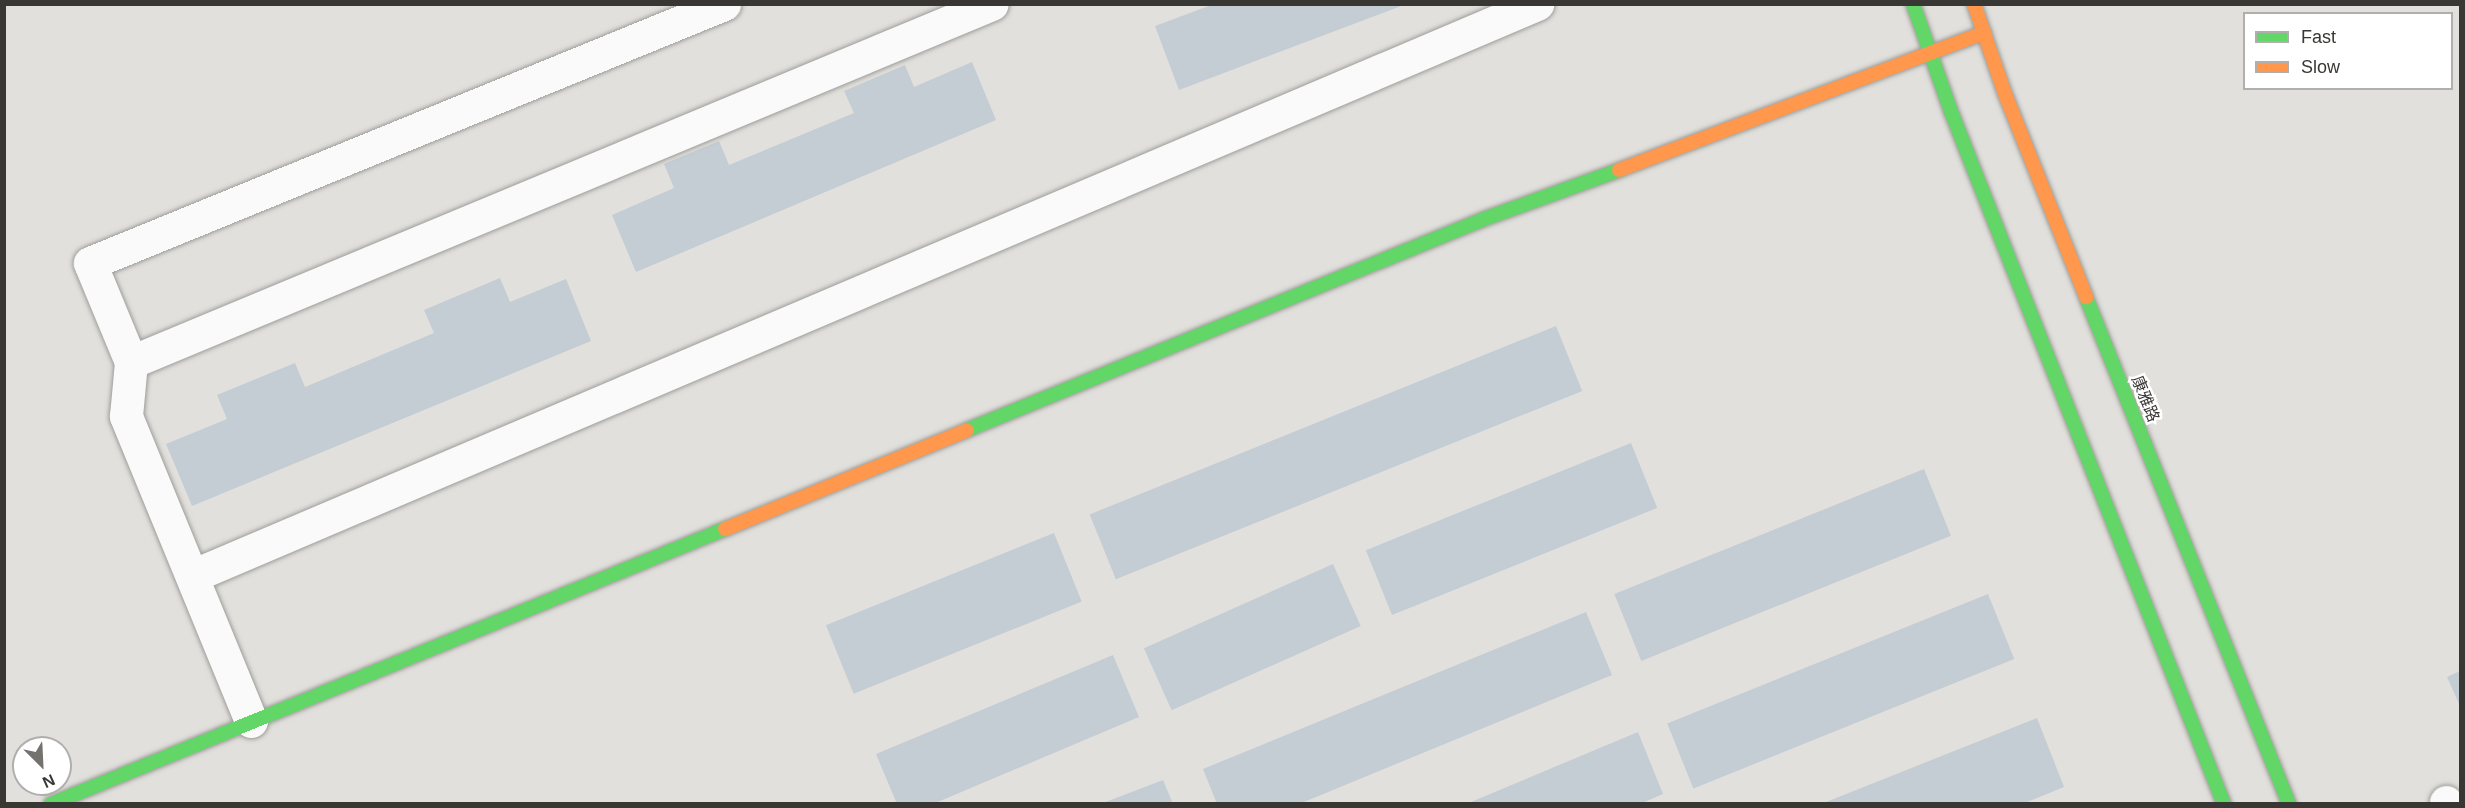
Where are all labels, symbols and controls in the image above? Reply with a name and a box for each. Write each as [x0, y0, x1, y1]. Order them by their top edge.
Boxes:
legend [2243, 12, 2453, 90]
text: Fast [2301, 27, 2336, 47]
text: Slow [2301, 57, 2340, 77]
street label: 康雅路 [2127, 373, 2163, 425]
north arrow [12, 736, 72, 796]
text: N [40, 771, 57, 791]

